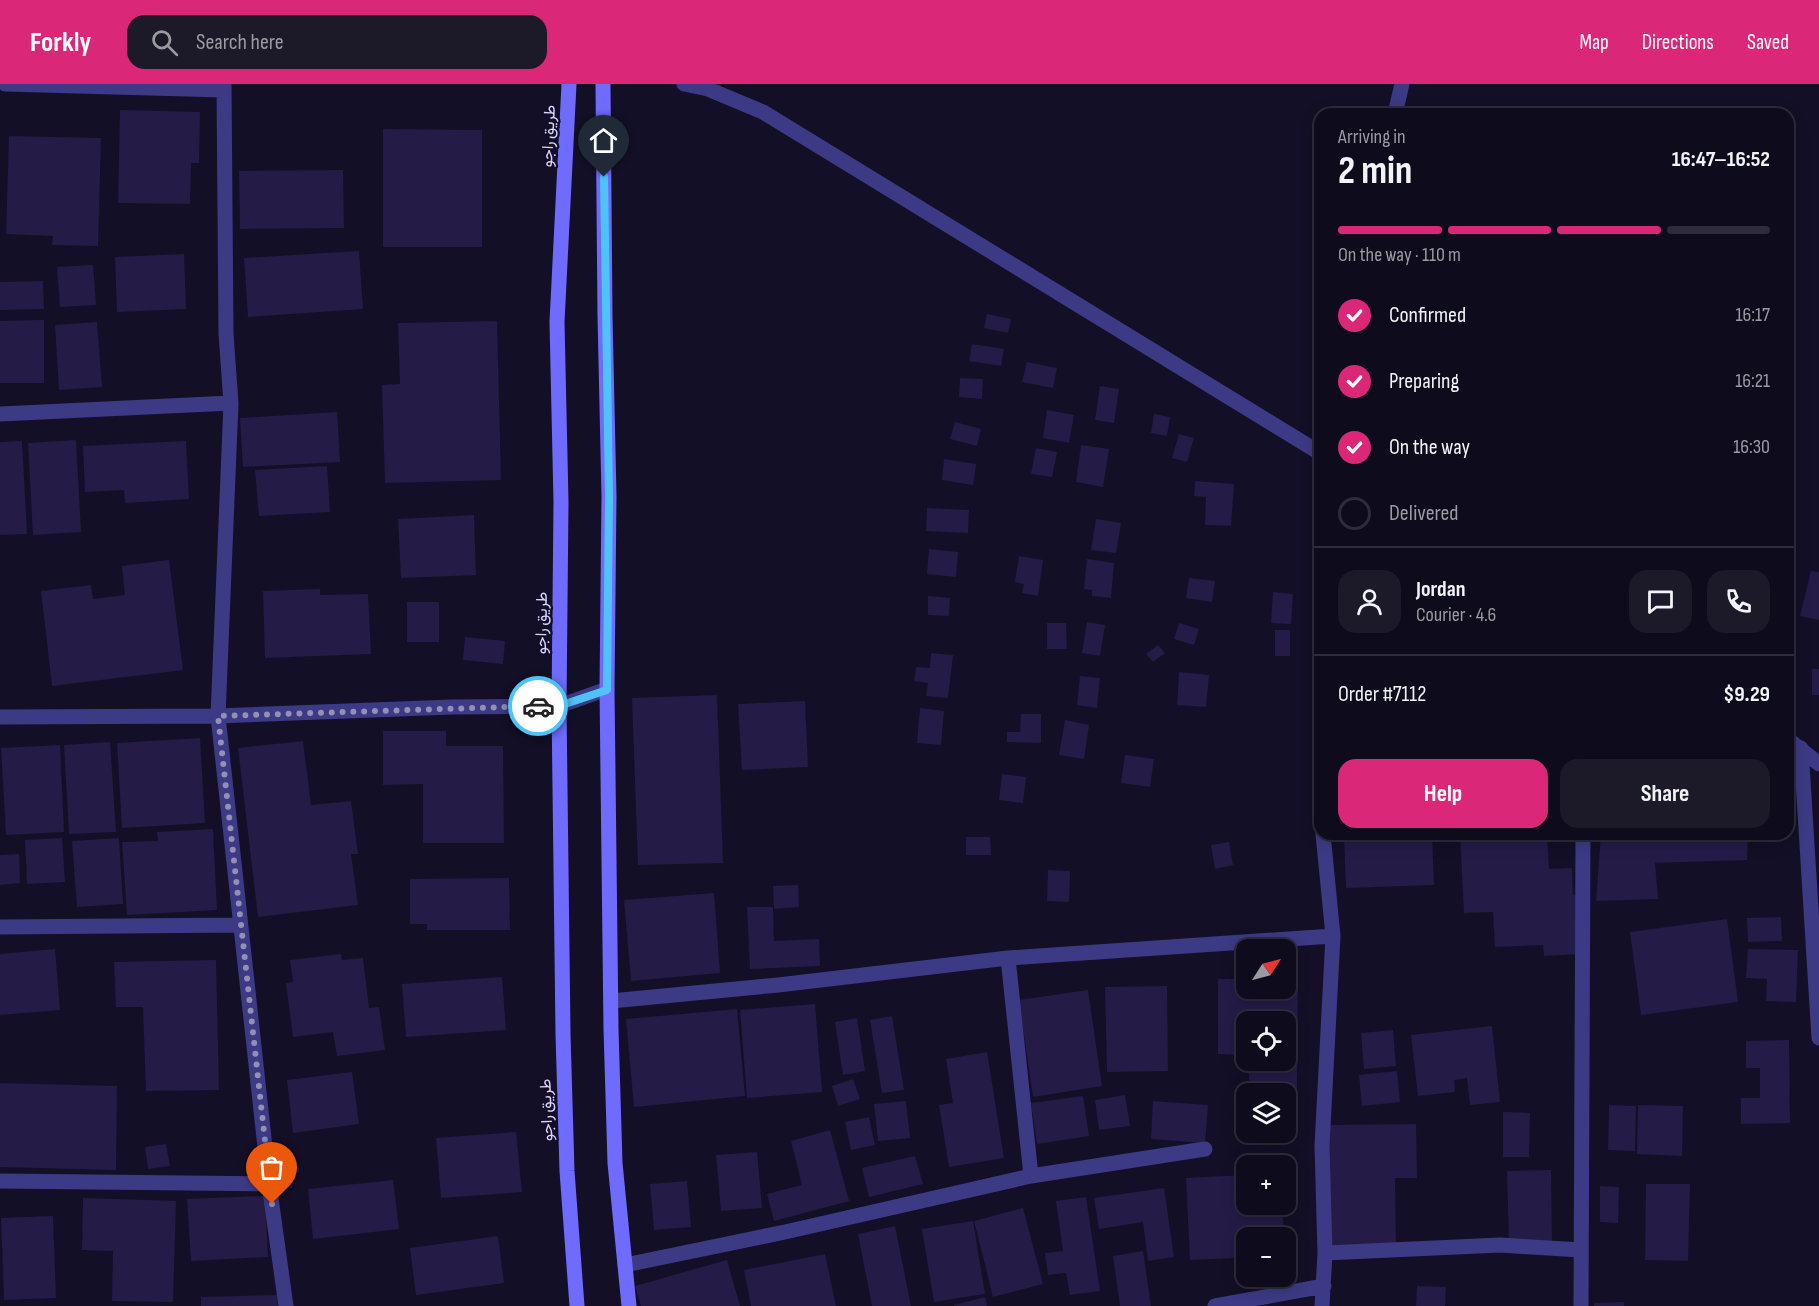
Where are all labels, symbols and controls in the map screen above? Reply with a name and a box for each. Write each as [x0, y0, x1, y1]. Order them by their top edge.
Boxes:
search box [127, 15, 547, 69]
text: Forkly [30, 26, 91, 59]
icon: search [148, 26, 181, 59]
text: Search here [196, 29, 284, 56]
text: Map [1579, 30, 1609, 55]
text: Directions [1642, 30, 1714, 55]
text: Saved [1747, 30, 1789, 55]
street label: طريق راجو [538, 104, 560, 168]
pin [578, 115, 629, 177]
icon: home [587, 124, 620, 157]
text: Arriving in [1338, 125, 1406, 149]
text: 16:47–16:52 [1672, 146, 1770, 173]
text: 2 min [1338, 148, 1412, 195]
text: On the way · 110 m [1338, 243, 1461, 267]
icon: check [1338, 299, 1371, 332]
text: Confirmed [1389, 302, 1466, 329]
text: 16:17 [1736, 303, 1770, 327]
icon: check [1338, 365, 1371, 398]
text: Preparing [1389, 368, 1459, 395]
text: 16:21 [1735, 369, 1770, 393]
icon: check [1338, 431, 1371, 464]
text: On the way [1389, 434, 1470, 461]
text: 16:30 [1733, 435, 1770, 459]
text: Delivered [1389, 500, 1458, 527]
button: person [1338, 570, 1401, 633]
button: chat [1629, 570, 1692, 633]
button: phone [1707, 570, 1770, 633]
text: Jordan [1416, 576, 1465, 603]
street label: طريق راجو [532, 592, 552, 654]
text: Courier · 4.6 [1416, 603, 1496, 627]
courier [508, 676, 568, 736]
text: Order #7112 [1338, 681, 1426, 708]
text: $9.29 [1723, 681, 1770, 708]
icon: car [522, 690, 555, 723]
button: Help [1338, 759, 1548, 828]
button: Share [1560, 759, 1770, 828]
north arrow [1236, 939, 1296, 999]
map controls [1236, 939, 1296, 1287]
button: locate [1236, 1011, 1296, 1071]
street label: طريق راجو [536, 1078, 558, 1142]
button: layers [1236, 1083, 1296, 1143]
pin [246, 1142, 297, 1204]
icon: bag [255, 1151, 288, 1184]
button: + [1236, 1155, 1296, 1215]
button: − [1236, 1227, 1296, 1287]

